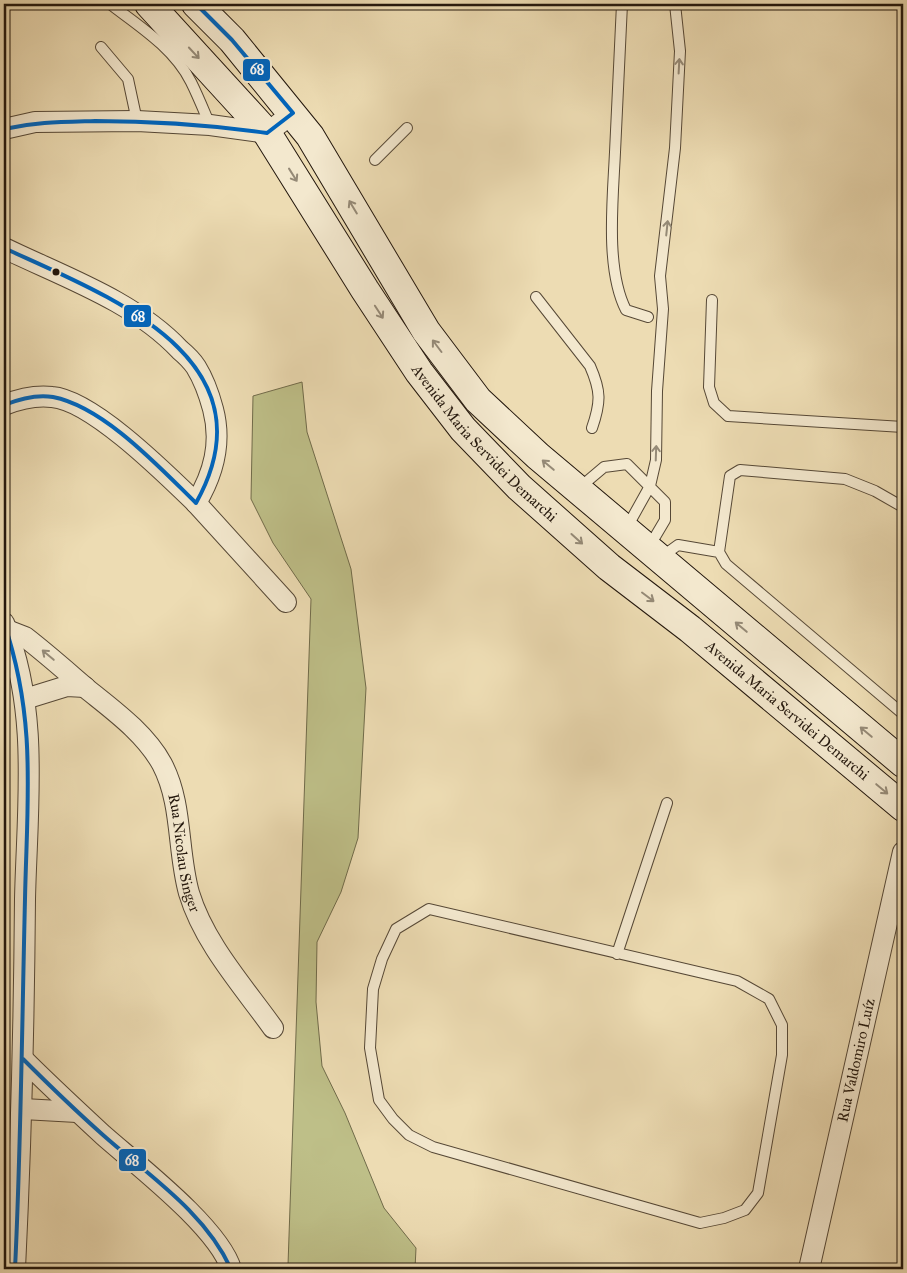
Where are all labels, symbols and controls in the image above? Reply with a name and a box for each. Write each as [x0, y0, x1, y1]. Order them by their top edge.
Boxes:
one-way arrow [188, 46, 199, 59]
line badge: 68 [242, 58, 271, 82]
one-way arrow [675, 58, 684, 74]
text: 68 [250, 61, 264, 78]
one-way arrow [287, 168, 298, 182]
one-way arrow [348, 201, 358, 215]
one-way arrow [662, 220, 672, 236]
unlabelled marker [51, 267, 61, 277]
line badge: 68 [123, 304, 152, 328]
one-way arrow [375, 305, 385, 319]
text: 68 [131, 308, 145, 325]
one-way arrow [432, 340, 443, 353]
street label: Avenida Maria Servidei Demarchi [407, 360, 561, 526]
one-way arrow [651, 445, 661, 462]
one-way arrow [542, 459, 555, 470]
one-way arrow [571, 533, 584, 545]
one-way arrow [641, 592, 655, 602]
one-way arrow [735, 622, 748, 633]
street label: Avenida Maria Servidei Demarchi [701, 636, 873, 784]
one-way arrow [42, 650, 55, 661]
one-way arrow [860, 726, 873, 737]
one-way arrow [875, 783, 888, 794]
street label: Rua Nicolau Singer [164, 792, 204, 915]
street label: Rua Valdomiro Luíz [833, 997, 879, 1124]
line badge: 68 [118, 1148, 147, 1172]
text: 68 [125, 1152, 139, 1169]

